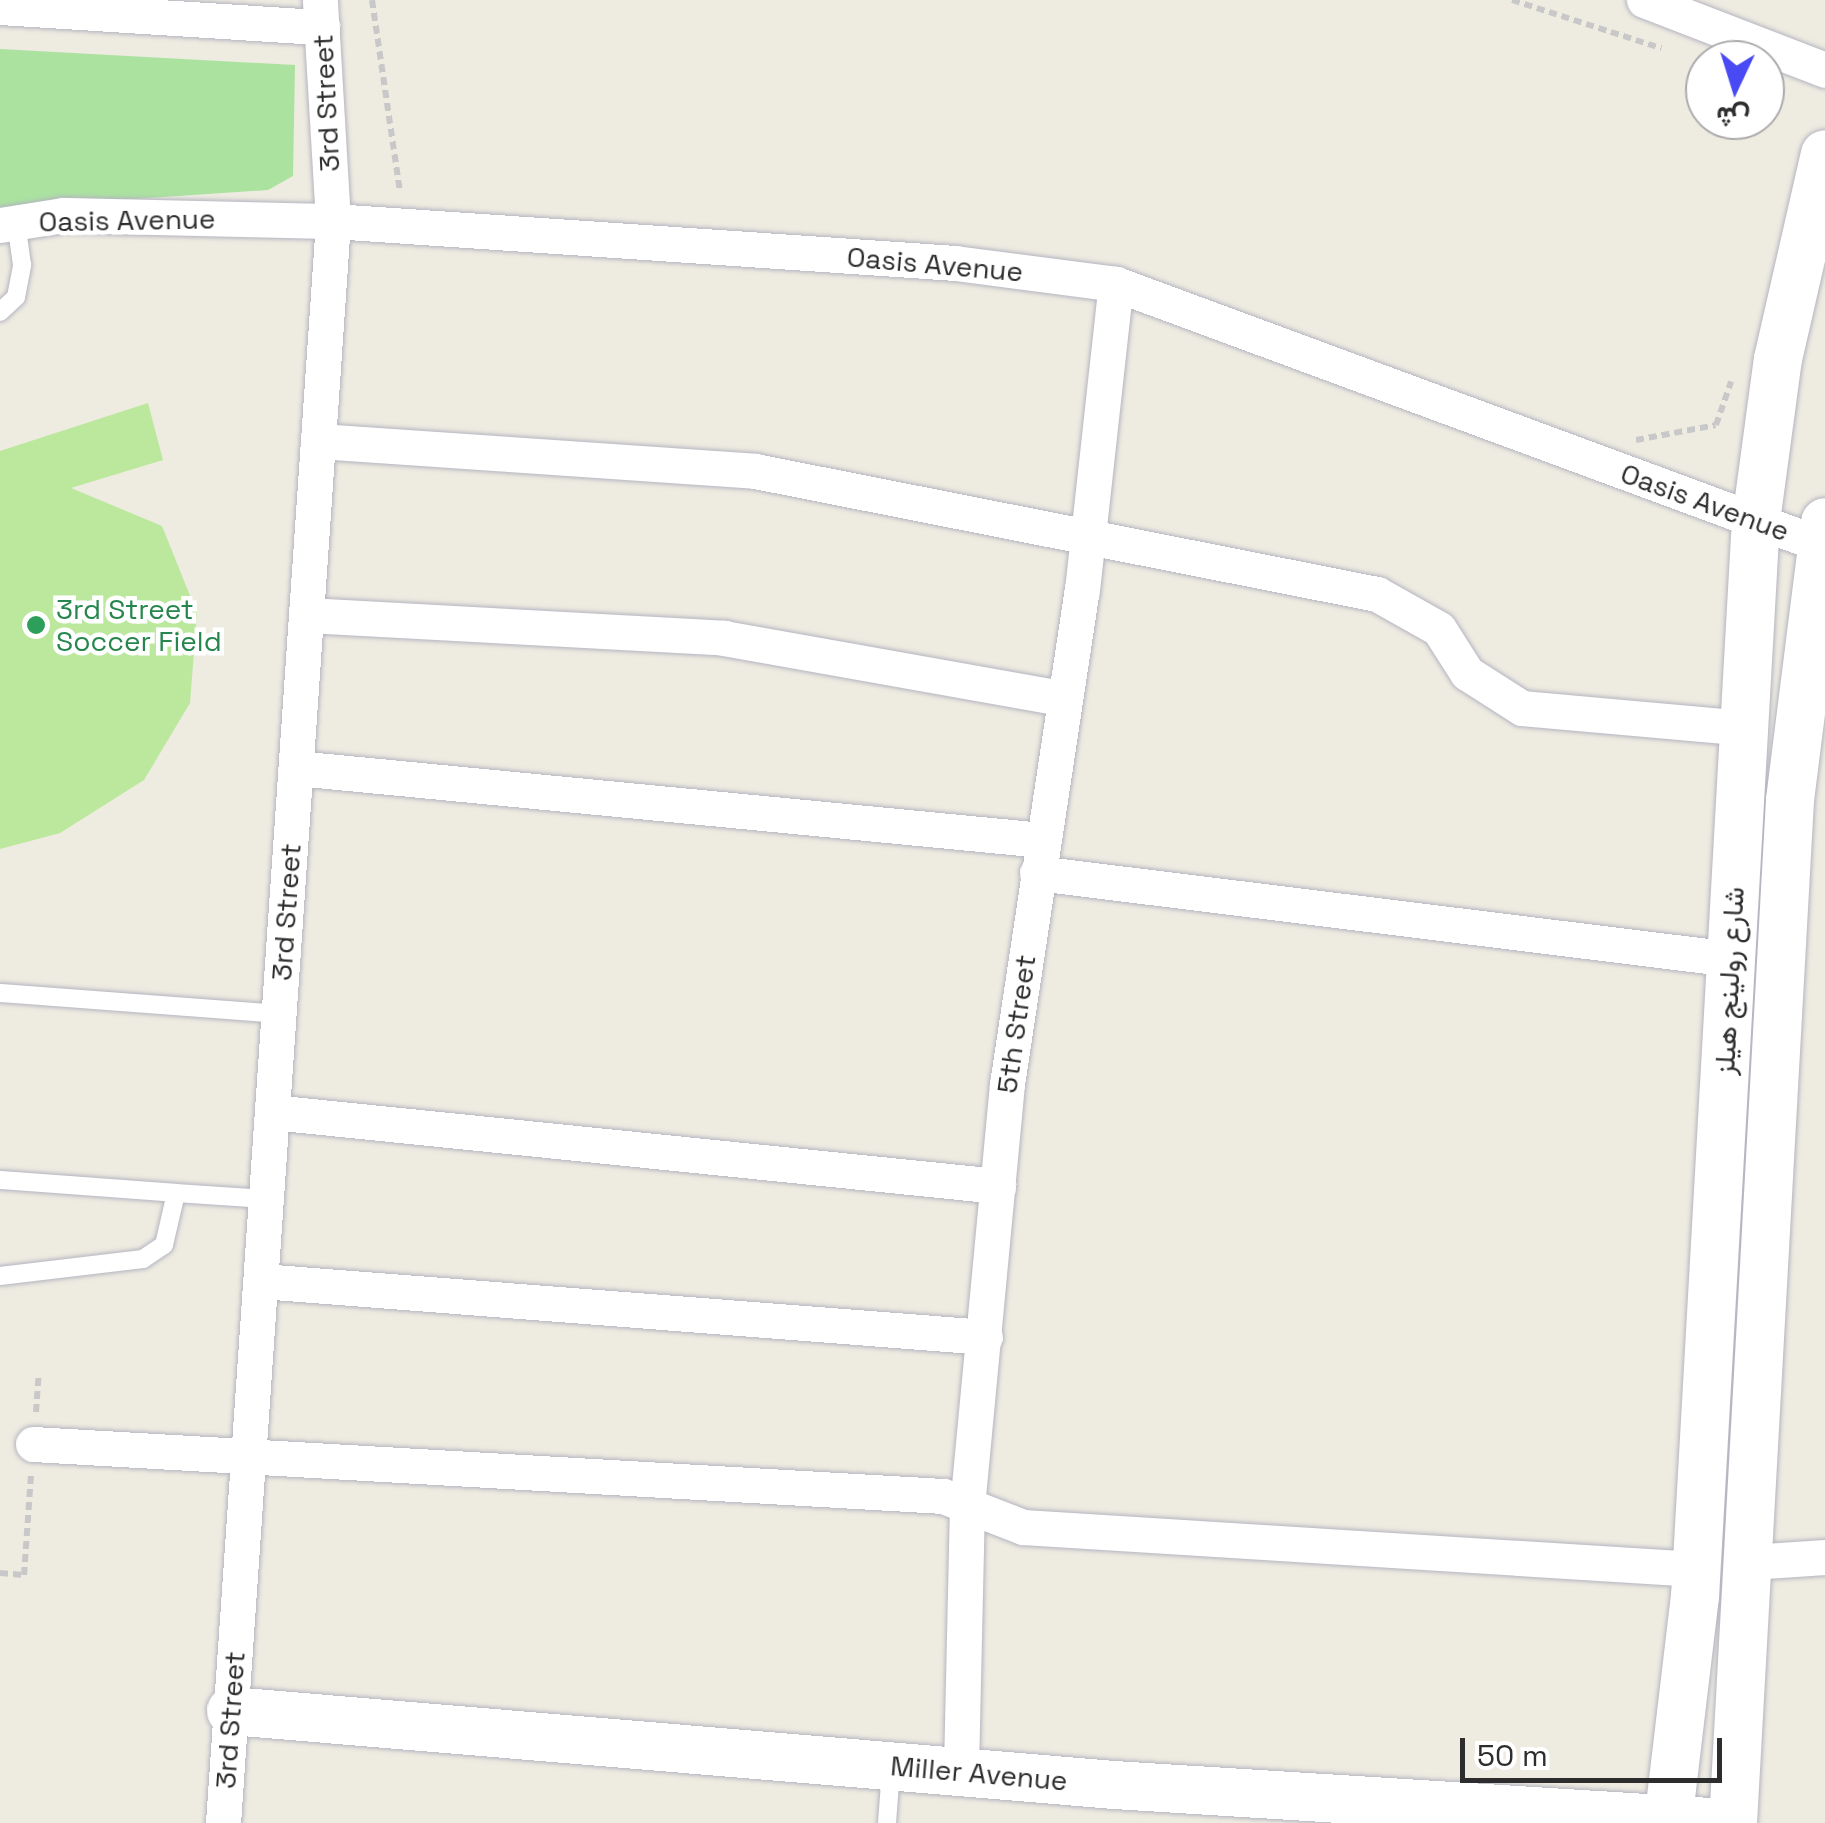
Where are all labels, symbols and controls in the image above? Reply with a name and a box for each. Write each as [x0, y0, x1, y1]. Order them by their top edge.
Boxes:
street label: 3rd Street [306, 33, 346, 173]
north arrow [1685, 40, 1785, 140]
text: ش [1715, 99, 1751, 137]
street label: Oasis Avenue [38, 202, 216, 238]
street label: Oasis Avenue [845, 240, 1025, 288]
street label: Oasis Avenue [1616, 456, 1794, 548]
place label: 3rd Street Soccer Field [56, 592, 222, 658]
marker: 3rd Street Soccer Field [25, 614, 47, 636]
street label: 3rd Street [264, 842, 308, 982]
street label: شارع رولينج هيلز [1707, 886, 1751, 1076]
street label: 5th Street [990, 953, 1042, 1095]
street label: 3rd Street [208, 1650, 252, 1790]
scale bar [1465, 1718, 1728, 1780]
text: 50 m [1477, 1736, 1548, 1775]
street label: Miller Avenue [889, 1749, 1069, 1797]

